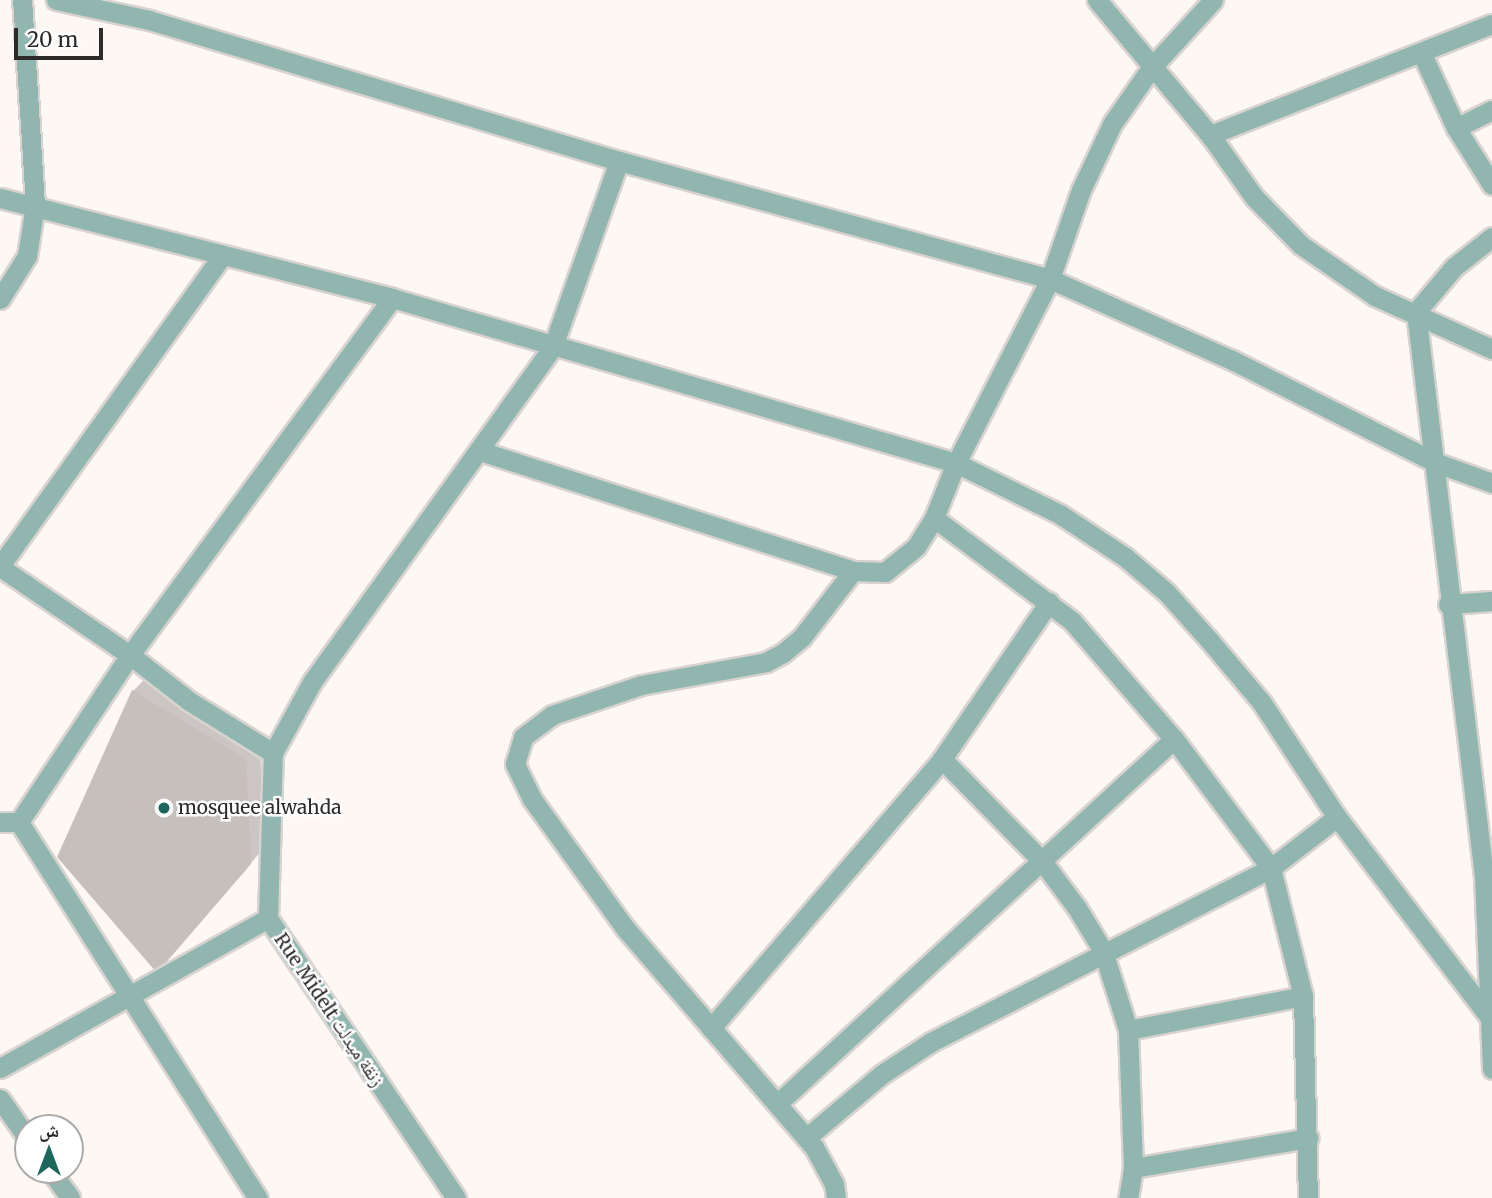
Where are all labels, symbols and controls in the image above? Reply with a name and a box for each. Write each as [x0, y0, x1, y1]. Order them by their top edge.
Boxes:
scale bar [18, 14, 107, 58]
text: 20 m [27, 26, 78, 53]
place label: mosquee alwahda [178, 797, 341, 819]
marker: mosquee alwahda [156, 800, 172, 816]
street label: Rue Midelt زنقة ميدلت [269, 929, 389, 1091]
north arrow [14, 1114, 84, 1184]
text: ش [39, 1118, 59, 1142]

